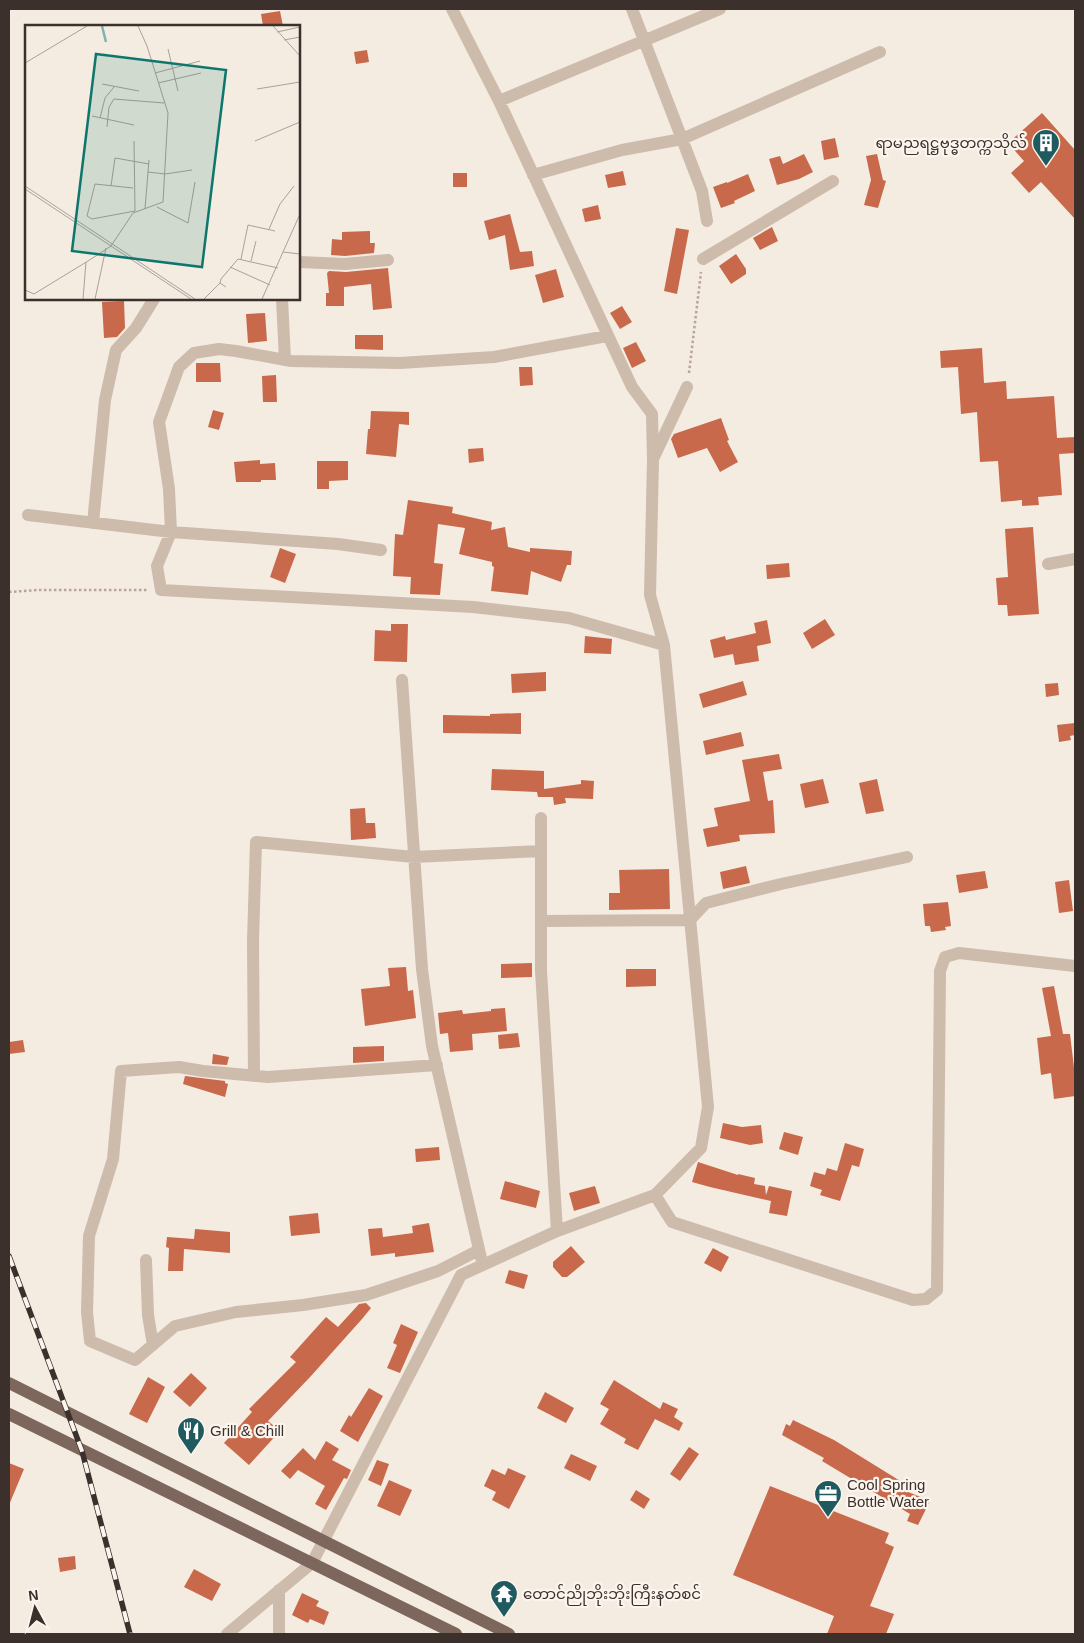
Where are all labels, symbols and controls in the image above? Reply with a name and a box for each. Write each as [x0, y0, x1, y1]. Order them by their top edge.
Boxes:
inset map [25, 25, 300, 300]
building icon: ရာမညရဋ္ဌဗုဒ္ဓတက္ကသိုလ် [1031, 128, 1061, 167]
place label: ရာမညရဋ္ဌဗုဒ္ဓတက္ကသိုလ် [876, 133, 1027, 155]
restaurant icon: Grill & Chill [176, 1416, 206, 1455]
place label: Grill & Chill [210, 1422, 284, 1439]
place label: Cool Spring Bottle Water [847, 1476, 929, 1510]
office icon: Cool Spring Bottle Water [813, 1479, 843, 1518]
temple icon: တောင်ညိုဘိုးဘိုးကြီးနတ်စင် [489, 1579, 519, 1618]
north arrow [10, 1583, 60, 1633]
place label: တောင်ညိုဘိုးဘိုးကြီးနတ်စင် [523, 1584, 701, 1606]
text: N [27, 1587, 39, 1604]

